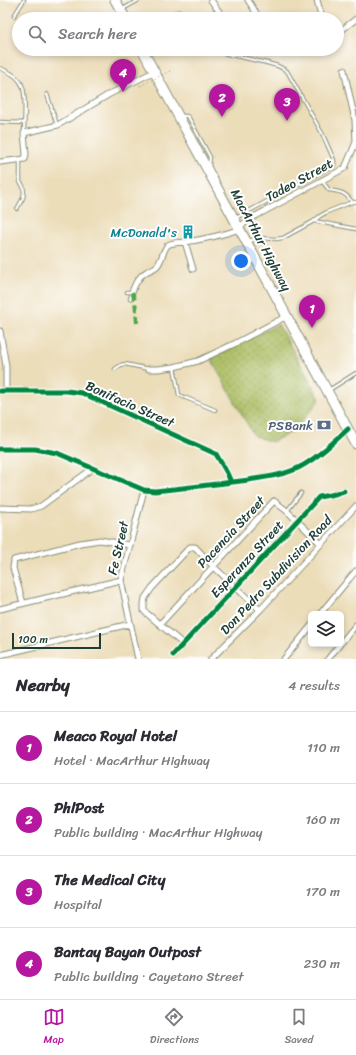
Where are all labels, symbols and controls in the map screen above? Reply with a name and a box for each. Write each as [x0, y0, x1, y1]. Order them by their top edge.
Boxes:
search box [12, 12, 344, 56]
text: Search here [58, 21, 137, 47]
icon: search [26, 23, 48, 45]
pin: 4 [110, 59, 136, 92]
pin: 2 [209, 84, 235, 117]
pin: 3 [274, 88, 300, 121]
street label: Tadeo Street [261, 152, 337, 208]
street label: MacArthur Highway [224, 184, 298, 296]
place label: McDonald's [111, 221, 177, 244]
building icon: McDonald's [180, 224, 196, 240]
your location [231, 251, 251, 271]
pin: 1 [299, 295, 325, 328]
street label: Bonifacio Street [82, 374, 179, 434]
place label: PSBank [268, 414, 313, 437]
bank icon: PSBank [316, 417, 332, 433]
street label: Pacencia Street [191, 490, 271, 573]
street label: Don Pedro Subdivision Road [214, 509, 339, 640]
street label: Esperanza Street [205, 515, 290, 603]
street label: Fe Street [101, 518, 136, 577]
map controls [308, 611, 344, 647]
button: layers [308, 611, 344, 647]
text: 100 m [18, 630, 48, 649]
scale bar [12, 631, 101, 650]
text: Nearby [16, 670, 70, 700]
text: 4 results [288, 674, 340, 697]
text: Meaco Royal Hotel [54, 723, 177, 749]
text: 1 [26, 736, 32, 759]
text: 110 m [307, 736, 340, 759]
text: Hotel · MacArthur Highway [54, 749, 210, 772]
text: PhlPost [54, 795, 104, 821]
text: 2 [25, 808, 33, 831]
text: 160 m [305, 808, 340, 831]
text: Public building · MacArthur Highway [54, 821, 262, 844]
text: The Medical City [54, 867, 165, 893]
text: 3 [25, 880, 33, 903]
text: 170 m [305, 880, 340, 903]
text: Hospital [54, 893, 102, 916]
text: Bantay Bayan Outpost [54, 939, 201, 965]
text: 4 [25, 952, 33, 975]
text: 230 m [304, 952, 340, 975]
text: Public building · Cayetano Street [54, 965, 244, 988]
tab: Map [43, 1006, 65, 1049]
tab: Directions [150, 1006, 199, 1049]
tab: Saved [284, 1006, 313, 1049]

